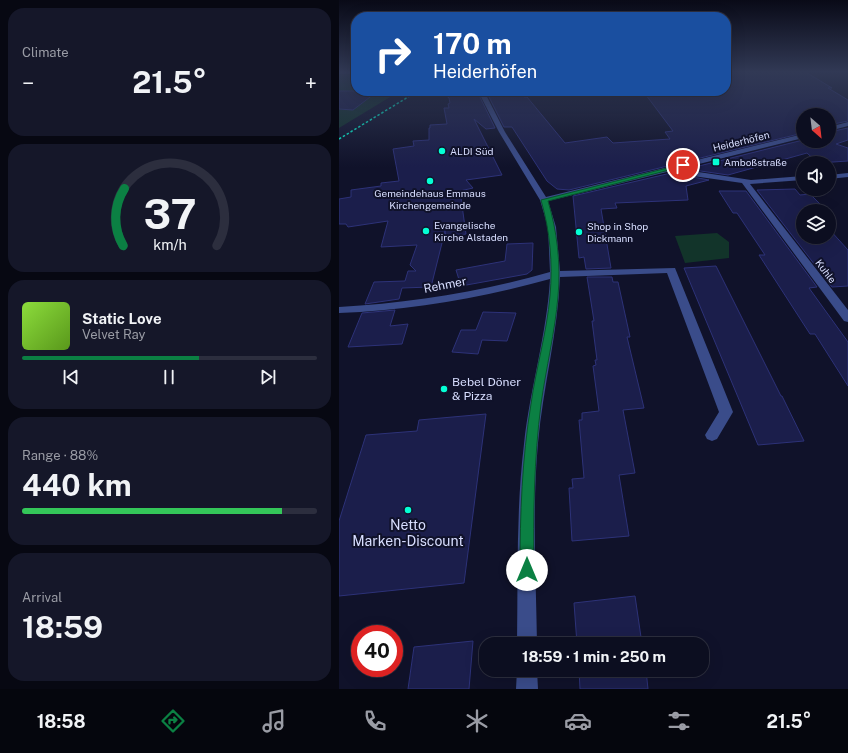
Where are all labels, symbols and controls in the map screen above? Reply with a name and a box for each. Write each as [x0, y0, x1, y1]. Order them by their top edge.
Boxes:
text: 170 m [433, 27, 512, 60]
icon: right [367, 28, 419, 80]
text: Climate [22, 45, 69, 60]
text: Heiderhöfen [433, 61, 537, 82]
text: 21.5° [132, 64, 207, 100]
text: − [22, 70, 34, 96]
text: + [305, 70, 317, 96]
north arrow [796, 108, 836, 148]
map controls [796, 108, 836, 244]
street label: Heiderhöfen [711, 128, 771, 154]
place label: ALDI Süd [450, 145, 494, 157]
marker: ALDI Süd [437, 146, 447, 156]
pin [666, 148, 700, 182]
icon: arrive [672, 154, 694, 176]
place label: Amboßstraße [724, 156, 787, 168]
button: sound [796, 156, 836, 196]
marker: Amboßstraße [711, 157, 721, 167]
marker: Gemeindehaus Emmaus Kirchengemeinde [425, 176, 435, 186]
place label: Gemeindehaus Emmaus Kirchengemeinde [374, 187, 486, 211]
text: 37 [143, 189, 196, 238]
button: layers [796, 204, 836, 244]
place label: Evangelische Kirche Alstaden [434, 219, 508, 243]
place label: Shop in Shop Dickmann [587, 220, 648, 244]
marker: Evangelische Kirche Alstaden [421, 226, 431, 236]
marker: Shop in Shop Dickmann [574, 227, 584, 237]
text: km/h [153, 236, 186, 253]
street label: Kuhle [813, 257, 839, 285]
street label: Rehmer [422, 274, 468, 296]
text: Static Love [82, 310, 162, 327]
text: Velvet Ray [82, 327, 146, 342]
icon: previous [60, 366, 82, 388]
icon: pause [158, 366, 180, 388]
icon: next [257, 366, 279, 388]
place label: Bebel Döner & Pizza [452, 375, 521, 403]
marker: Bebel Döner & Pizza [439, 384, 449, 394]
text: Range · 88% [22, 448, 98, 463]
text: 440 km [22, 467, 132, 503]
marker: Netto Marken-Discount [403, 505, 413, 515]
place label: Netto Marken-Discount [352, 517, 464, 549]
position arrow [506, 549, 548, 591]
text: Arrival [22, 590, 62, 605]
text: 18:59 [22, 609, 103, 645]
speed limit sign: 40 [351, 625, 403, 677]
text: 18:59 · 1 min · 250 m [522, 648, 666, 665]
icon: directions [159, 707, 187, 735]
icon: music [260, 707, 288, 735]
icon: phone [361, 707, 389, 735]
icon: climate [463, 707, 491, 735]
icon: car [564, 707, 592, 735]
icon: filters [665, 707, 693, 735]
text: 18:58 [37, 711, 86, 732]
text: 21.5° [767, 711, 811, 732]

